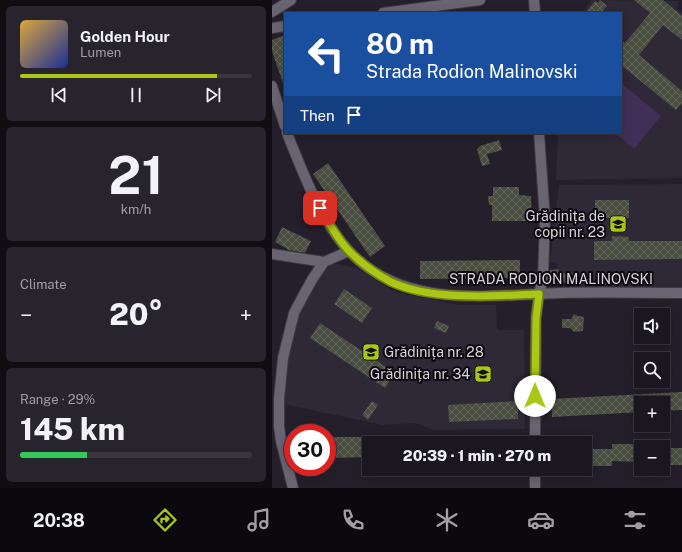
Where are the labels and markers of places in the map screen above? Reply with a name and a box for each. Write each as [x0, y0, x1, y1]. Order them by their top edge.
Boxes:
pin [303, 191, 337, 225]
place label: Grădinița de copii nr. 23 [526, 208, 605, 240]
school or university icon: Grădinița de copii nr. 23 [608, 214, 628, 234]
school or university icon: Grădinița nr. 28 [361, 342, 381, 362]
place label: Grădinița nr. 28 [384, 344, 484, 360]
school or university icon: Grădinița nr. 34 [473, 364, 493, 384]
place label: Grădinița nr. 34 [370, 366, 470, 382]

